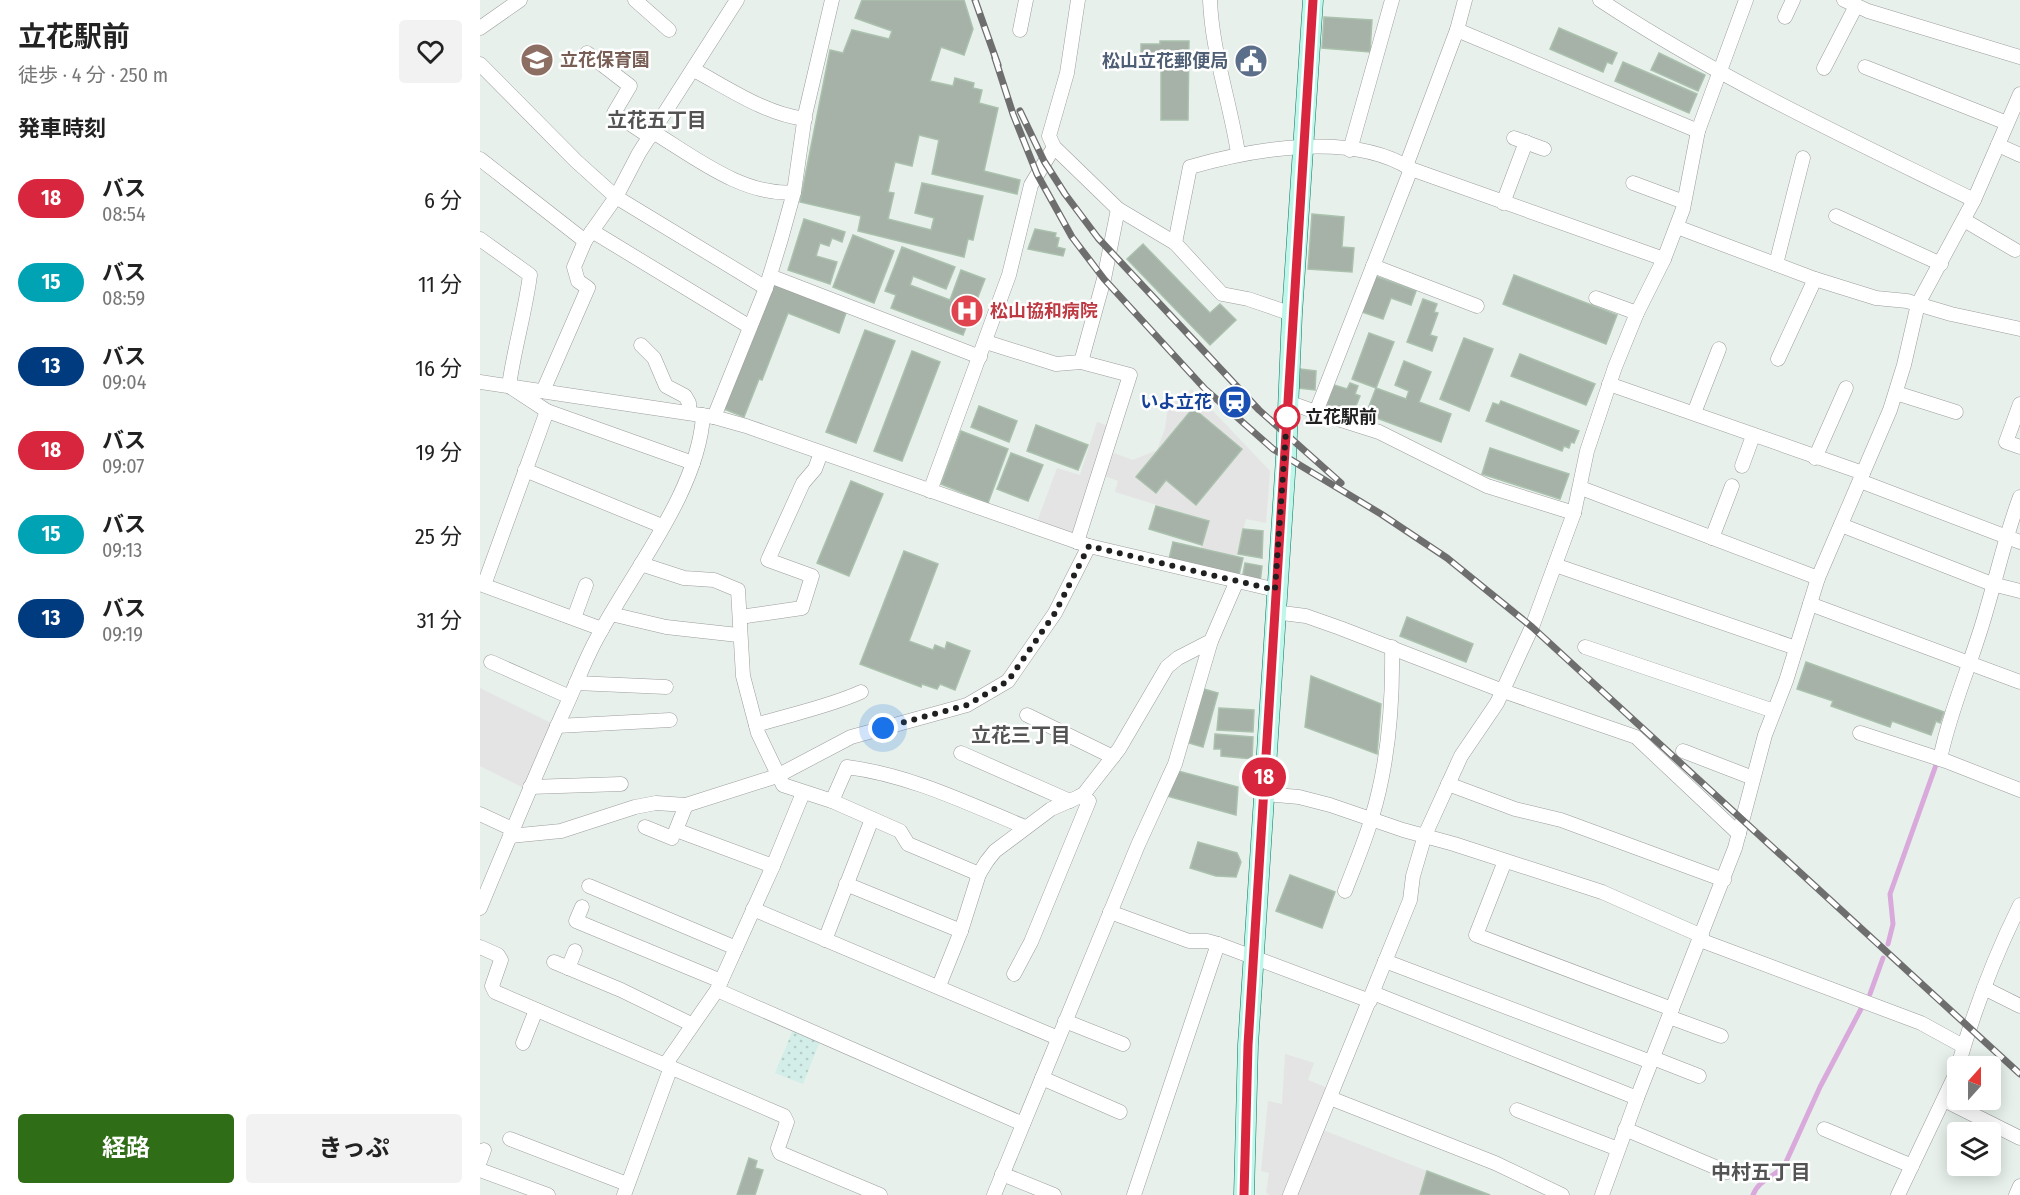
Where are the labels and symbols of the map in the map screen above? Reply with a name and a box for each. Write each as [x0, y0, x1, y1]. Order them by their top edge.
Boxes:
school or university icon: 立花保育園 [519, 42, 555, 78]
public building icon: 松山立花郵便局 [1233, 43, 1269, 79]
place label: 立花保育園 [560, 49, 650, 71]
place label: 松山立花郵便局 [1102, 50, 1228, 72]
district label: 立花五丁目 [607, 108, 707, 132]
hospital icon: 松山協和病院 [949, 293, 985, 329]
place label: 松山協和病院 [990, 300, 1098, 322]
station icon: いよ立花 [1217, 384, 1253, 420]
place label: いよ立花 [1140, 391, 1212, 413]
marker: 立花駅前 [1274, 404, 1300, 430]
place label: 立花駅前 [1305, 406, 1377, 428]
your location [868, 713, 898, 743]
district label: 立花三丁目 [971, 723, 1071, 747]
line badge: 18 [1237, 758, 1291, 796]
north arrow [1947, 1056, 2001, 1110]
district label: 中村五丁目 [1711, 1160, 1811, 1184]

